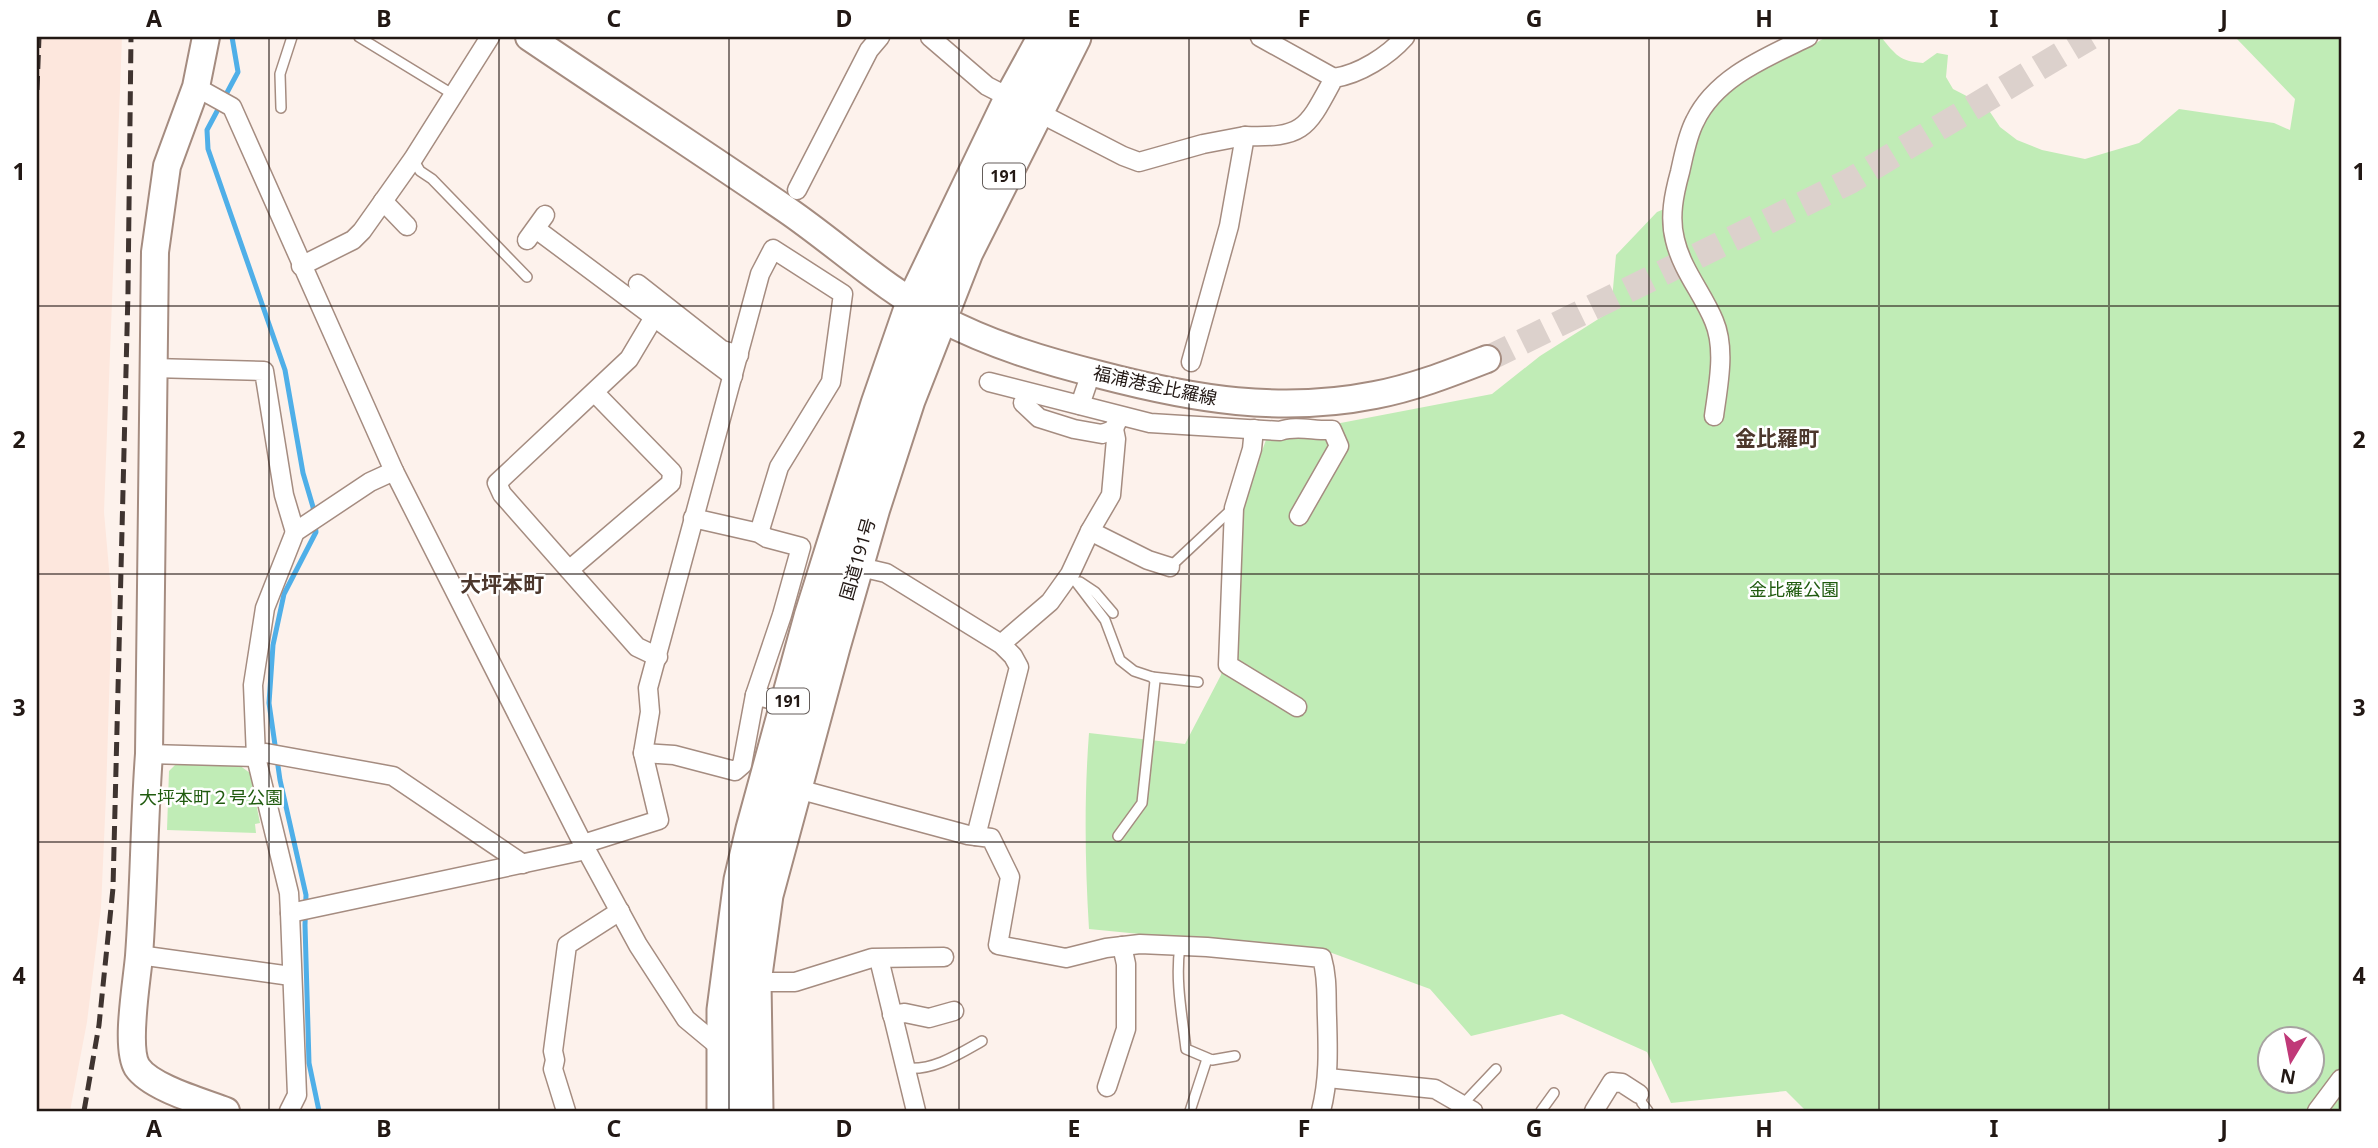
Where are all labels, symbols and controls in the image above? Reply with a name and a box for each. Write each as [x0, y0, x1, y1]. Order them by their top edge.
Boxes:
text: A [146, 2, 162, 34]
text: B [376, 2, 392, 34]
text: C [607, 2, 622, 34]
text: D [836, 2, 852, 34]
text: E [1068, 2, 1080, 34]
text: F [1298, 2, 1310, 34]
text: G [1526, 2, 1542, 34]
text: H [1755, 2, 1773, 34]
text: I [1990, 2, 1999, 34]
text: J [2218, 2, 2228, 34]
text: 1 [12, 155, 26, 187]
text: 1 [2352, 155, 2366, 187]
road number: 191 [983, 164, 1025, 188]
street label: 福浦港金比羅線 [1091, 360, 1219, 410]
text: 2 [12, 423, 26, 455]
text: 2 [2352, 423, 2366, 455]
district label: 金比羅町 [1735, 424, 1819, 452]
street label: 国道191号 [834, 515, 880, 603]
district label: 大坪本町 [460, 570, 544, 598]
park label: 金比羅公園 [1749, 577, 1839, 601]
road number: 191 [767, 688, 809, 714]
text: 3 [12, 691, 26, 723]
text: 3 [2352, 691, 2366, 723]
park label: 大坪本町２号公園 [139, 785, 283, 809]
text: 4 [12, 959, 26, 991]
text: 4 [2352, 959, 2366, 991]
north arrow [2256, 1026, 2326, 1096]
text: N [2278, 1063, 2298, 1091]
text: A [146, 1112, 162, 1144]
text: B [376, 1112, 392, 1144]
text: C [607, 1112, 622, 1144]
text: D [836, 1112, 852, 1144]
text: E [1068, 1112, 1080, 1144]
text: F [1298, 1112, 1310, 1144]
text: G [1526, 1112, 1542, 1144]
text: H [1755, 1112, 1773, 1144]
text: I [1990, 1112, 1999, 1144]
text: J [2218, 1112, 2228, 1144]

